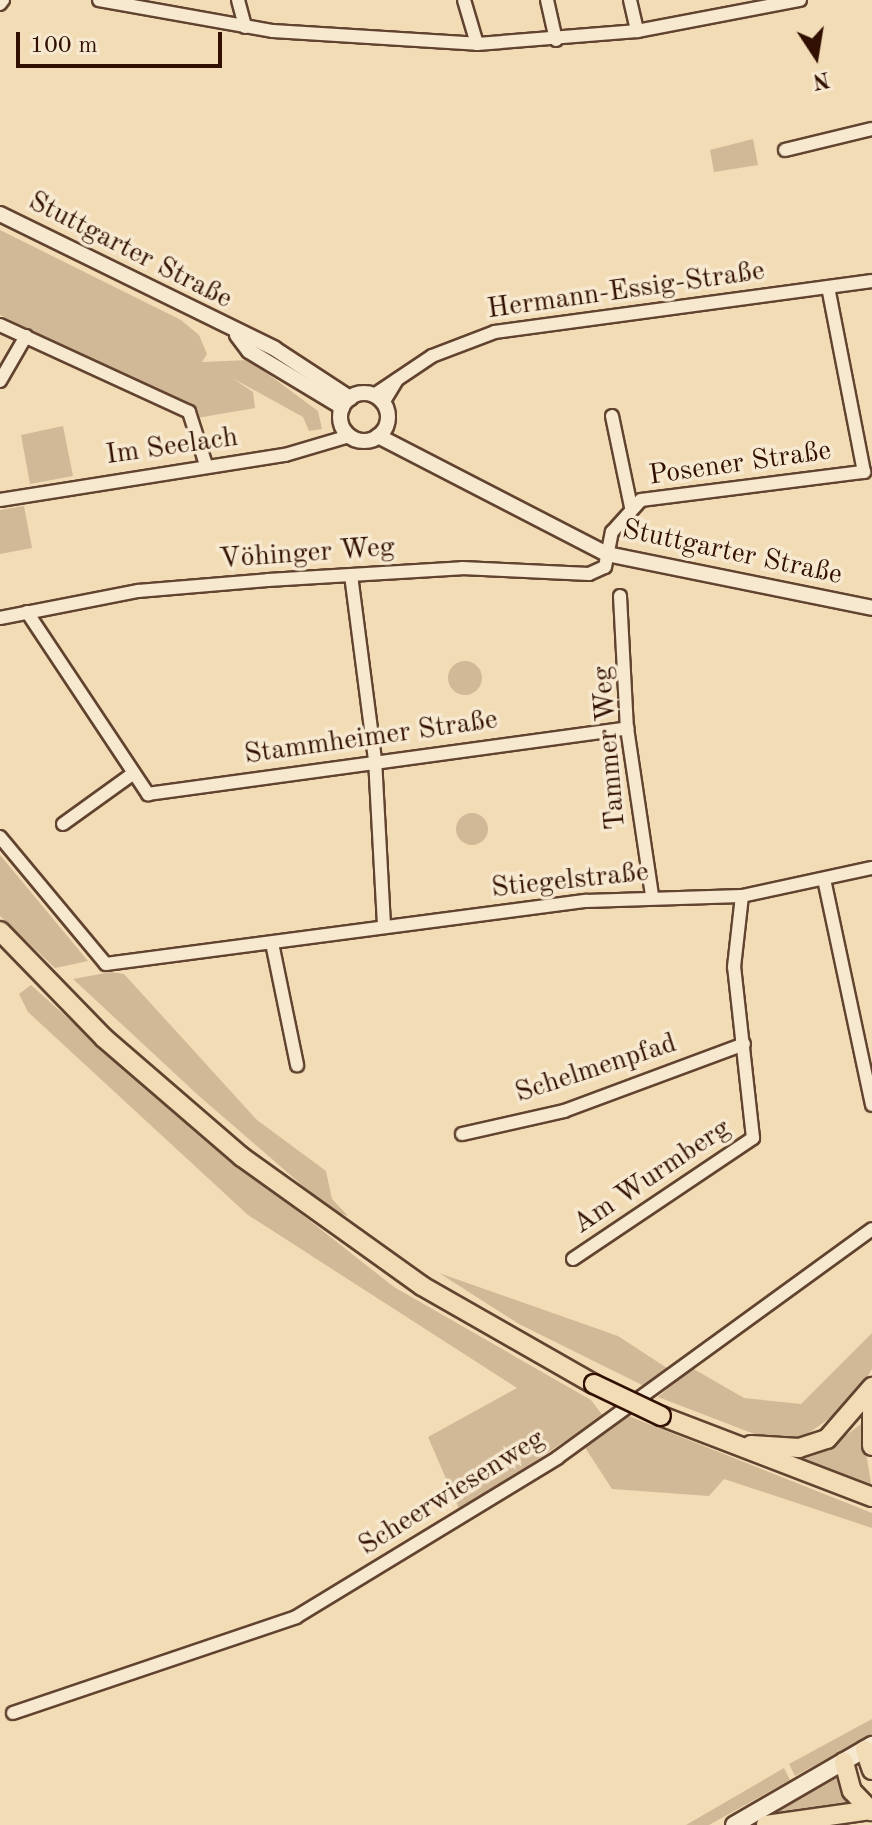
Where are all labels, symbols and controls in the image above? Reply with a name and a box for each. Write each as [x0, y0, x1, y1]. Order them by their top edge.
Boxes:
scale bar [20, 16, 226, 66]
north arrow [776, 16, 856, 96]
text: 100 m [30, 34, 98, 58]
text: N [810, 67, 831, 92]
street label: Stuttgarter Straße [22, 185, 238, 317]
street label: Hermann-Essig-Straße [485, 255, 767, 327]
street label: Im Seelach [104, 421, 240, 473]
street label: Posener Straße [647, 435, 833, 493]
street label: Stuttgarter Straße [619, 513, 845, 593]
street label: Vöhinger Weg [218, 531, 396, 577]
street label: Tammer Weg [586, 665, 634, 831]
street label: Stammheimer Straße [242, 704, 500, 772]
street label: Stiegelstraße [490, 856, 650, 906]
street label: Schelmenpfad [511, 1027, 681, 1111]
street label: Am Wurmberg [567, 1112, 737, 1242]
street label: Scheerwiesenweg [353, 1422, 551, 1564]

